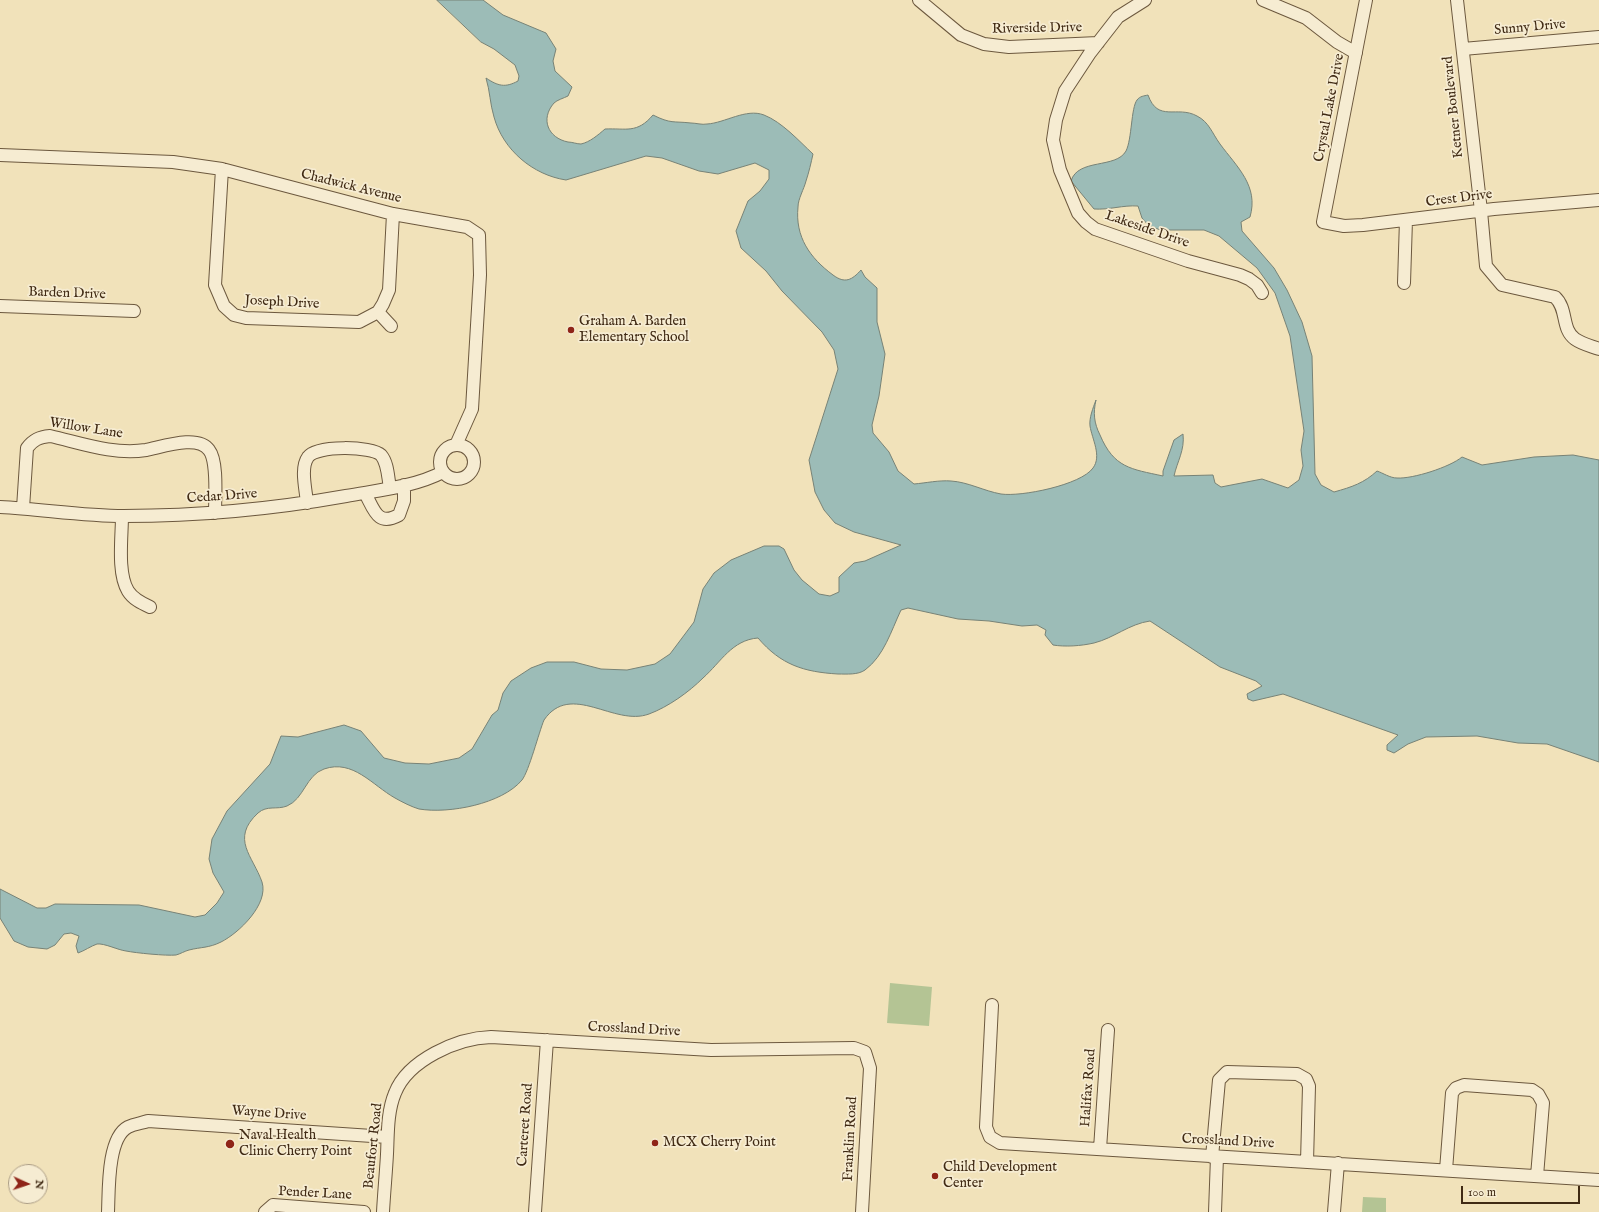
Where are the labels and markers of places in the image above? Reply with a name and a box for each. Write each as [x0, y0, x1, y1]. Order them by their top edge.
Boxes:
place label: Graham A. Barden Elementary School [579, 314, 689, 346]
marker: Graham A. Barden Elementary School [566, 325, 576, 335]
place label: Naval Health Clinic Cherry Point [239, 1128, 352, 1160]
place label: MCX Cherry Point [663, 1135, 776, 1151]
marker: Naval Health Clinic Cherry Point [224, 1138, 236, 1150]
marker: MCX Cherry Point [650, 1138, 660, 1148]
place label: Child Development Center [943, 1160, 1057, 1192]
marker: Child Development Center [930, 1171, 940, 1181]

